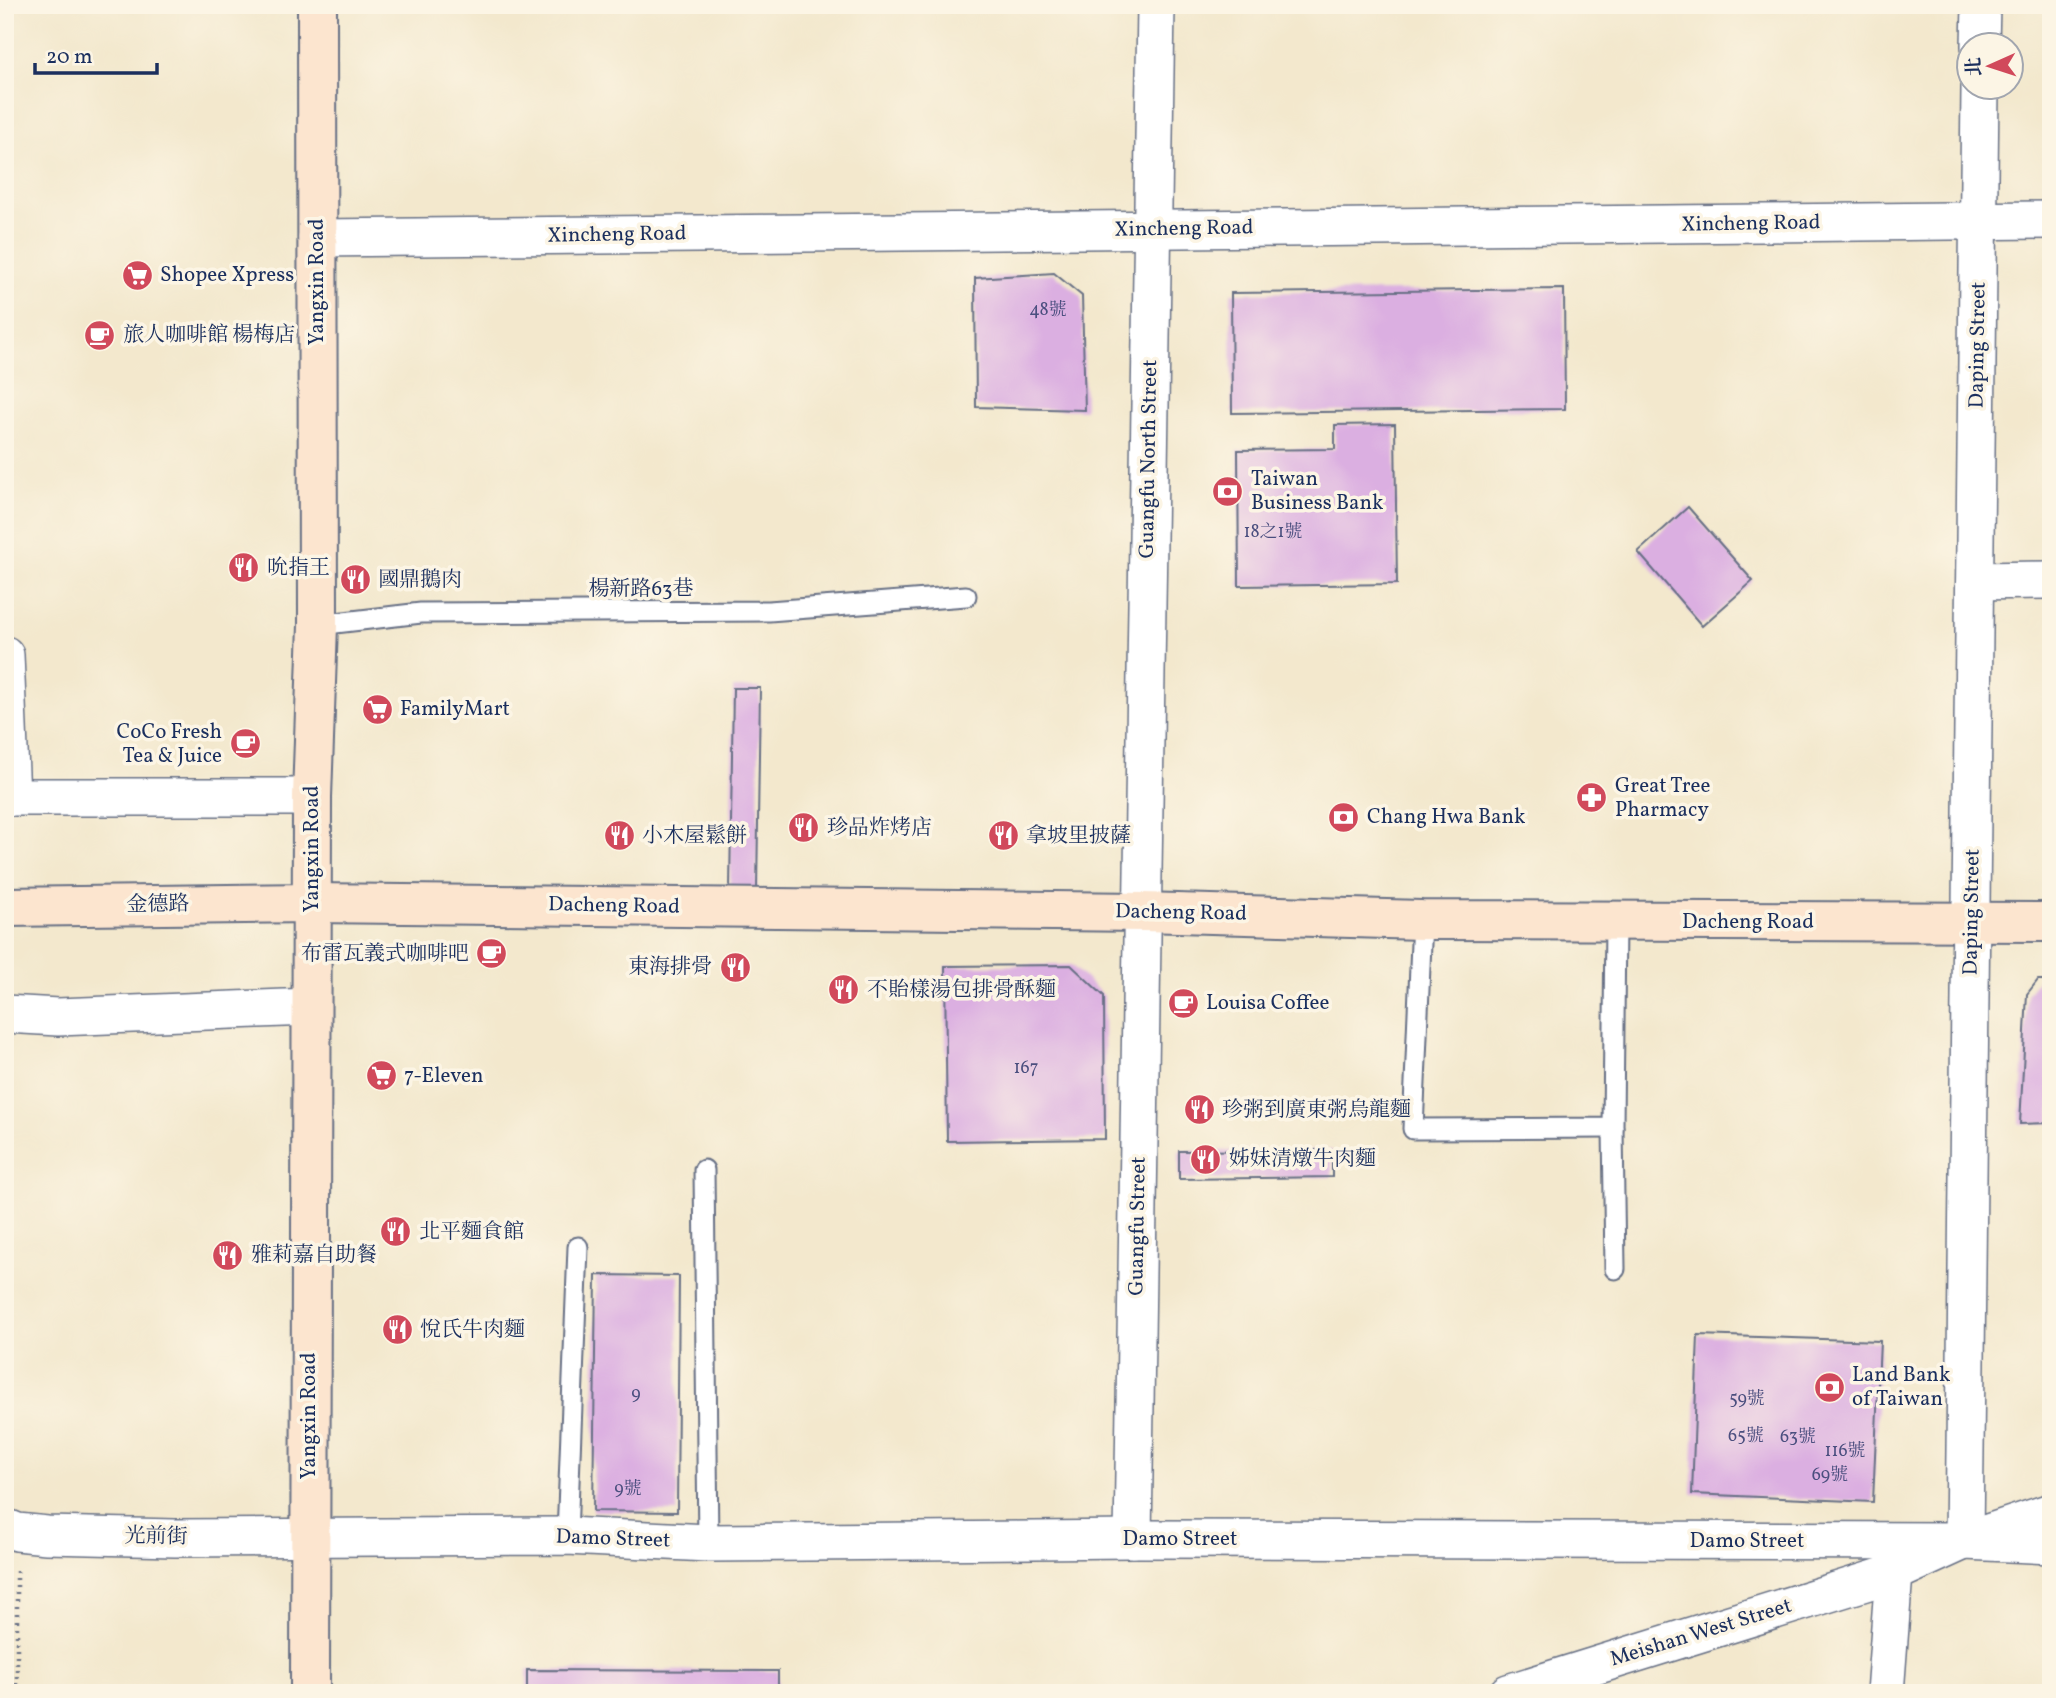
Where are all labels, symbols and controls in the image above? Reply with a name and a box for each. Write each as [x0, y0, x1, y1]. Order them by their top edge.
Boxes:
scale bar [35, 32, 158, 76]
north arrow [1954, 32, 2024, 102]
text: 20 m [46, 43, 92, 72]
text: 北 [1962, 57, 1989, 77]
street label: Xincheng Road [1681, 208, 1821, 240]
street label: Xincheng Road [1114, 213, 1254, 245]
street label: Yangxin Road [303, 218, 332, 346]
street label: Xincheng Road [547, 219, 687, 251]
supermarket icon: Shopee Xpress [120, 258, 154, 292]
place label: Shopee Xpress [160, 261, 294, 290]
street label: Daping Street [1962, 281, 1994, 409]
house number: 48號 [1029, 298, 1067, 323]
cafe icon: 旅人咖啡館 楊梅店 [83, 318, 117, 352]
place label: 旅人咖啡館 楊梅店 [123, 321, 295, 350]
street label: Guangfu North Street [1133, 359, 1165, 559]
place label: Taiwan Business Bank [1251, 465, 1384, 518]
bank icon: Taiwan Business Bank [1211, 474, 1245, 508]
house number: 18之1號 [1243, 520, 1303, 545]
restaurant icon: 吮指王 [227, 551, 261, 585]
place label: 吮指王 [267, 554, 330, 583]
restaurant icon: 國鼎鵝肉 [338, 563, 372, 597]
place label: 國鼎鵝肉 [378, 566, 462, 595]
street label: 楊新路63巷 [588, 575, 694, 604]
supermarket icon: FamilyMart [360, 692, 394, 726]
place label: FamilyMart [400, 695, 510, 724]
place label: CoCo Fresh Tea & Juice [117, 718, 222, 771]
cafe icon: CoCo Fresh Tea & Juice [228, 727, 262, 761]
place label: Great Tree Pharmacy [1615, 772, 1710, 825]
pharmacy icon: Great Tree Pharmacy [1575, 781, 1609, 815]
street label: Yangxin Road [298, 785, 327, 913]
bank icon: Chang Hwa Bank [1327, 800, 1361, 834]
place label: Chang Hwa Bank [1367, 803, 1526, 832]
restaurant icon: 珍品炸烤店 [787, 811, 821, 845]
place label: 珍品炸烤店 [827, 814, 932, 843]
restaurant icon: 小木屋鬆餅 [602, 819, 636, 853]
restaurant icon: 拿坡里披薩 [986, 819, 1020, 853]
place label: 小木屋鬆餅 [642, 822, 747, 851]
place label: 拿坡里披薩 [1026, 822, 1131, 851]
street label: Daping Street [1956, 848, 1988, 976]
street label: 金德路 [126, 890, 190, 920]
street label: Dacheng Road [548, 890, 680, 922]
street label: Dacheng Road [1115, 897, 1247, 929]
street label: Dacheng Road [1682, 908, 1814, 937]
cafe icon: 布雷瓦義式咖啡吧 [475, 937, 509, 971]
place label: 布雷瓦義式咖啡吧 [301, 940, 469, 969]
restaurant icon: 東海排骨 [718, 950, 752, 984]
place label: 東海排骨 [628, 953, 712, 982]
restaurant icon: 不貽樣湯包排骨酥麵 [827, 973, 861, 1007]
place label: 不貽樣湯包排骨酥麵 [867, 976, 1056, 1005]
cafe icon: Louisa Coffee [1166, 986, 1200, 1020]
place label: Louisa Coffee [1206, 989, 1330, 1018]
house number: 167 [1014, 1056, 1038, 1081]
supermarket icon: 7-Eleven [364, 1059, 398, 1093]
place label: 7-Eleven [404, 1062, 484, 1091]
restaurant icon: 珍粥到廣東粥烏龍麵 [1182, 1093, 1216, 1127]
place label: 珍粥到廣東粥烏龍麵 [1222, 1096, 1411, 1125]
restaurant icon: 姊妹清燉牛肉麵 [1189, 1142, 1223, 1176]
place label: 姊妹清燉牛肉麵 [1229, 1145, 1376, 1174]
street label: Guangfu Street [1122, 1156, 1154, 1296]
restaurant icon: 北平麵食館 [379, 1215, 413, 1249]
place label: 北平麵食館 [419, 1218, 524, 1247]
restaurant icon: 雅莉嘉自助餐 [211, 1238, 245, 1272]
place label: 雅莉嘉自助餐 [251, 1241, 377, 1270]
restaurant icon: 悅氏牛肉麵 [380, 1313, 414, 1347]
place label: 悅氏牛肉麵 [420, 1316, 525, 1345]
street label: Yangxin Road [295, 1352, 324, 1480]
place label: Land Bank of Taiwan [1852, 1361, 1951, 1414]
bank icon: Land Bank of Taiwan [1812, 1370, 1846, 1404]
house number: 9 [631, 1382, 641, 1407]
house number: 59號 [1729, 1387, 1765, 1412]
house number: 65號 [1728, 1424, 1764, 1449]
house number: 63號 [1780, 1425, 1816, 1450]
house number: 116號 [1824, 1439, 1866, 1464]
house number: 69號 [1812, 1463, 1848, 1488]
house number: 9號 [614, 1477, 642, 1502]
street label: 光前街 [124, 1522, 188, 1552]
street label: Damo Street [555, 1523, 671, 1555]
street label: Damo Street [1123, 1525, 1237, 1554]
street label: Damo Street [1690, 1527, 1804, 1556]
street label: Meishan West Street [1607, 1592, 1795, 1674]

